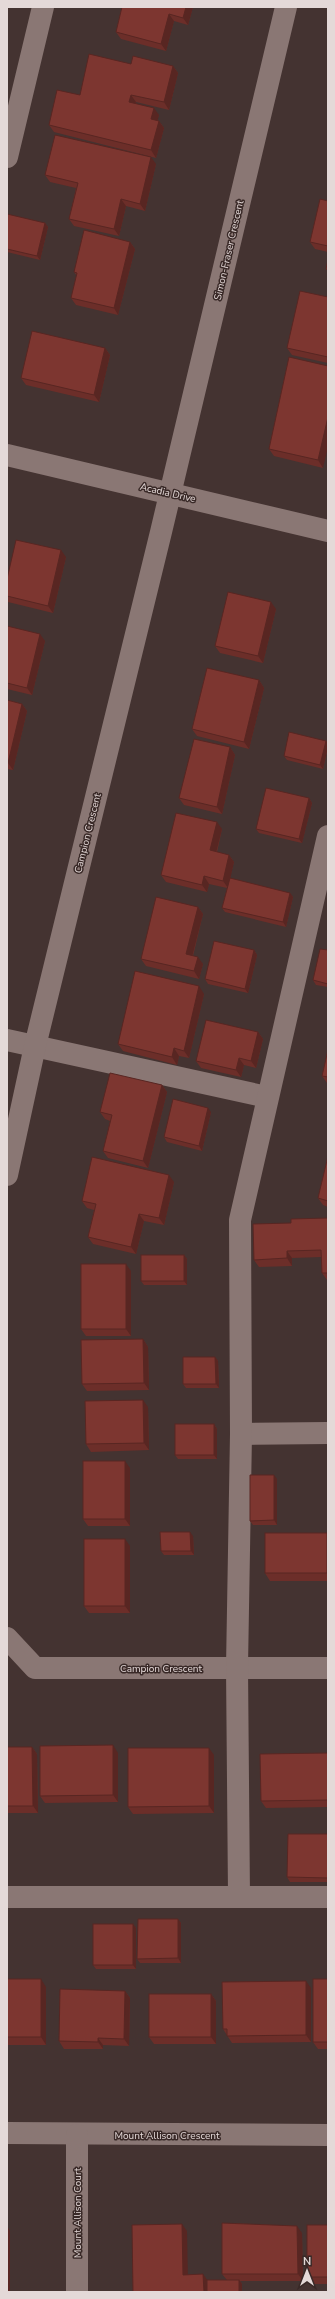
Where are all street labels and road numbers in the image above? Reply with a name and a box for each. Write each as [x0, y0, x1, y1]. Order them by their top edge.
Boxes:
street label: Simon-Fraser Crescent [211, 198, 247, 302]
street label: Acadia Drive [138, 480, 197, 506]
street label: Campion Crescent [71, 791, 105, 875]
street label: Campion Crescent [120, 1662, 202, 1676]
street label: Mount Allison Crescent [114, 2129, 220, 2143]
street label: Mount Allison Court [71, 2167, 85, 2258]

